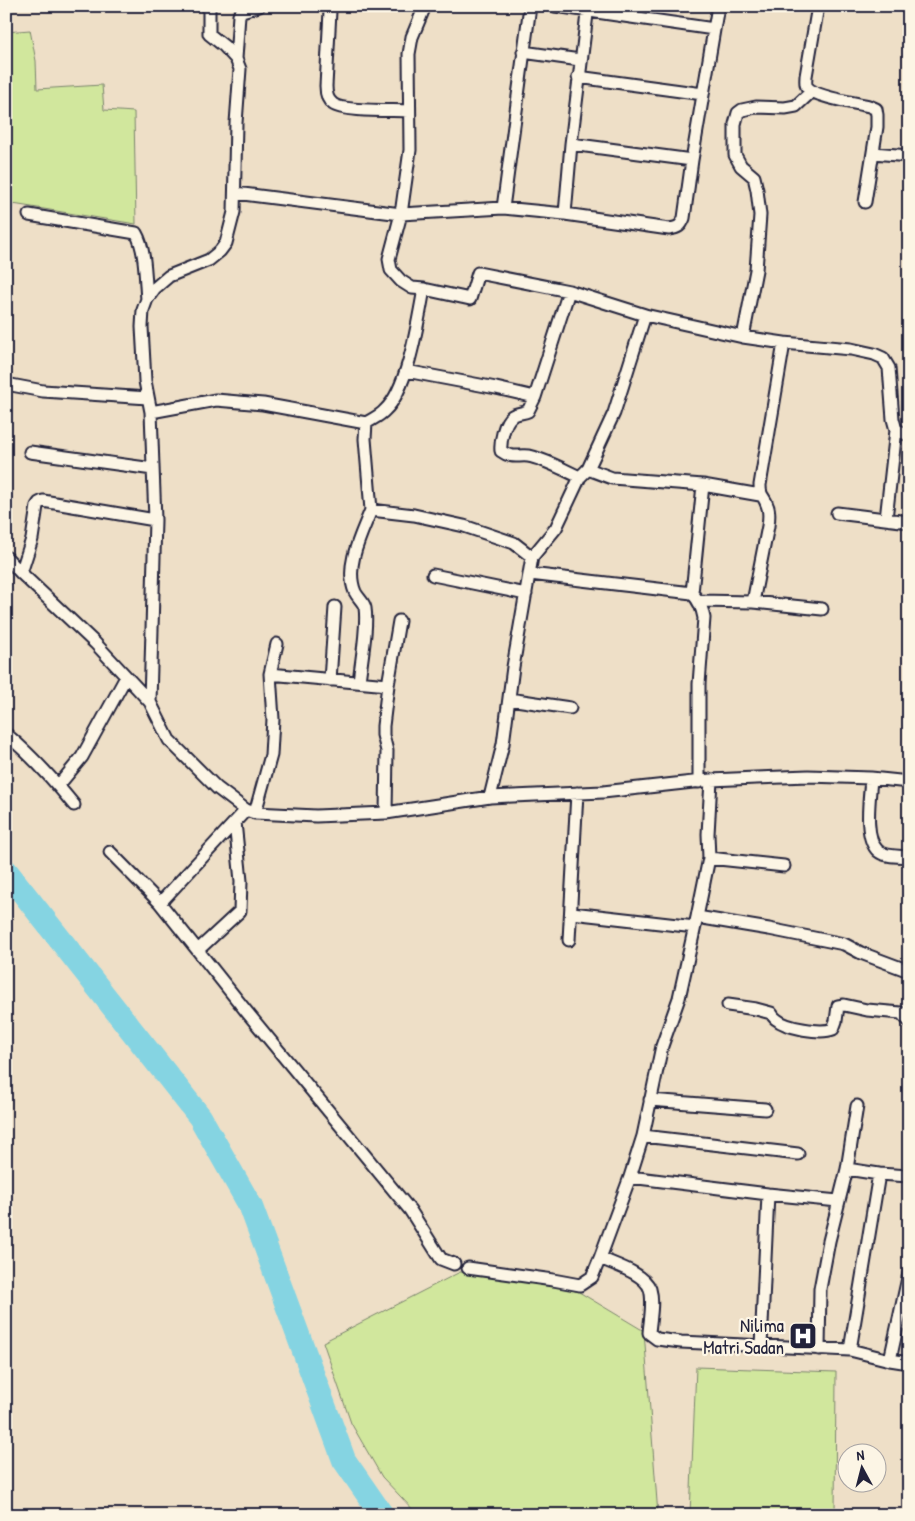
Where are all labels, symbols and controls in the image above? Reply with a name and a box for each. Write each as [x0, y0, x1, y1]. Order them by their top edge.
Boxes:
place label: Nilima Matri Sadan [703, 1312, 785, 1360]
hospital icon: Nilima Matri Sadan [788, 1321, 818, 1351]
north arrow [838, 1444, 888, 1494]
text: N [855, 1445, 866, 1464]

